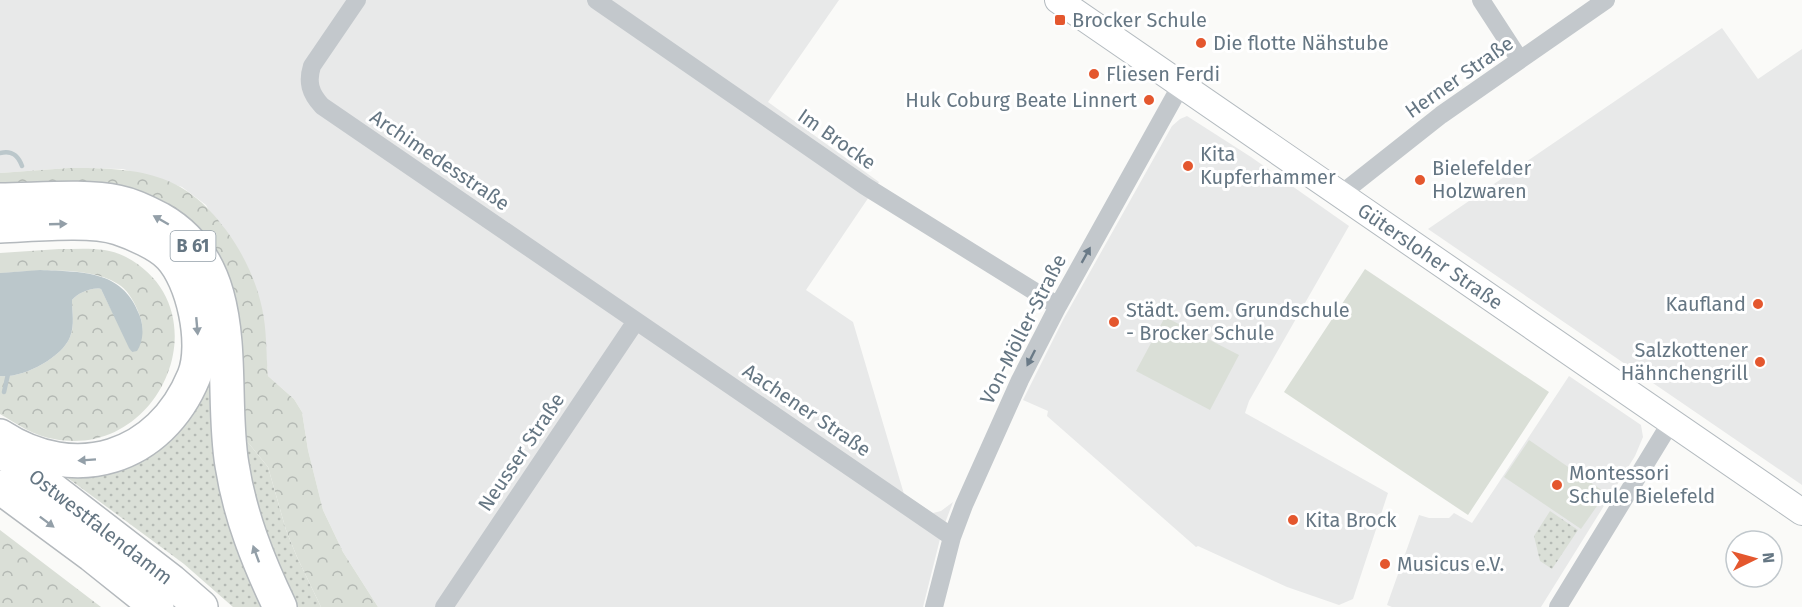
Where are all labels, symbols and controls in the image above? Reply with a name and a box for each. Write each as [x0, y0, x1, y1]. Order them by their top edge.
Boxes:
place label: Brocker Schule [1072, 8, 1207, 32]
marker: Brocker Schule [1053, 13, 1067, 27]
place label: Die flotte Nähstube [1213, 31, 1389, 55]
street label: Herner Straße [1400, 31, 1518, 123]
marker: Die flotte Nähstube [1194, 36, 1208, 50]
place label: Fliesen Ferdi [1106, 62, 1220, 86]
marker: Fliesen Ferdi [1087, 67, 1101, 81]
place label: Huk Coburg Beate Linnert [905, 88, 1138, 112]
marker: Huk Coburg Beate Linnert [1142, 93, 1156, 107]
street label: Im Brocke [793, 103, 881, 175]
street label: Archimedesstraße [366, 105, 514, 215]
place label: Kita Kupferhammer [1200, 142, 1336, 189]
place label: Bielefelder Holzwaren [1432, 156, 1531, 203]
marker: Kita Kupferhammer [1181, 159, 1195, 173]
marker: Bielefelder Holzwaren [1413, 173, 1427, 187]
street label: Gütersloher Straße [1353, 198, 1508, 315]
one-way arrow [152, 215, 169, 225]
one-way arrow [49, 219, 68, 229]
road number: B 61 [170, 231, 216, 261]
one-way arrow [1081, 247, 1092, 263]
street label: Von-Möller-Straße [975, 250, 1071, 408]
place label: Kaufland [1666, 292, 1746, 316]
marker: Kaufland [1751, 297, 1765, 311]
place label: Städt. Gem. Grundschule - Brocker Schule [1126, 298, 1350, 345]
marker: Städt. Gem. Grundschule - Brocker Schule [1107, 315, 1121, 329]
one-way arrow [193, 316, 202, 335]
place label: Salzkottener Hähnchengrill [1621, 338, 1748, 385]
one-way arrow [1026, 350, 1036, 367]
marker: Salzkottener Hähnchengrill [1753, 355, 1767, 369]
street label: Aachener Straße [739, 358, 875, 462]
street label: Neusser Straße [473, 388, 569, 516]
one-way arrow [78, 455, 97, 465]
place label: Montessori Schule Bielefeld [1569, 461, 1715, 508]
street label: Ostwestfalendamm [24, 464, 177, 590]
marker: Montessori Schule Bielefeld [1550, 478, 1564, 492]
place label: Kita Brock [1305, 508, 1397, 532]
marker: Kita Brock [1286, 513, 1300, 527]
one-way arrow [39, 516, 55, 528]
north arrow [1724, 529, 1784, 589]
one-way arrow [250, 545, 260, 563]
place label: Musicus e.V. [1397, 552, 1504, 576]
text: N [1759, 552, 1778, 564]
marker: Musicus e.V. [1378, 557, 1392, 571]

